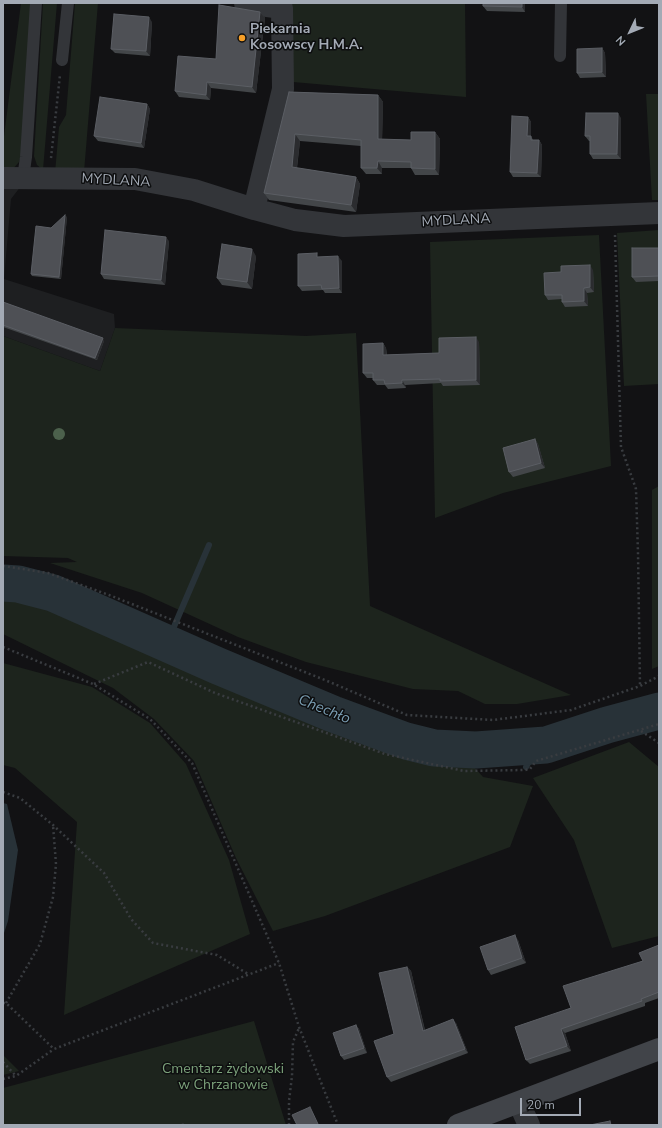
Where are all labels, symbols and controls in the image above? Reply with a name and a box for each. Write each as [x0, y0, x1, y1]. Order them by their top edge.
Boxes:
north arrow [610, 12, 650, 52]
place label: Piekarnia Kosowscy H.M.A. [250, 22, 363, 54]
text: N [613, 32, 629, 49]
marker: Piekarnia Kosowscy H.M.A. [237, 33, 247, 43]
street label: MYDLANA [81, 171, 151, 191]
street label: MYDLANA [421, 211, 491, 231]
water label: Chechło [295, 691, 353, 729]
park label: Cmentarz żydowski w Chrzanowie [162, 1062, 284, 1094]
scale bar [522, 1090, 583, 1116]
text: 20 m [527, 1097, 555, 1113]

